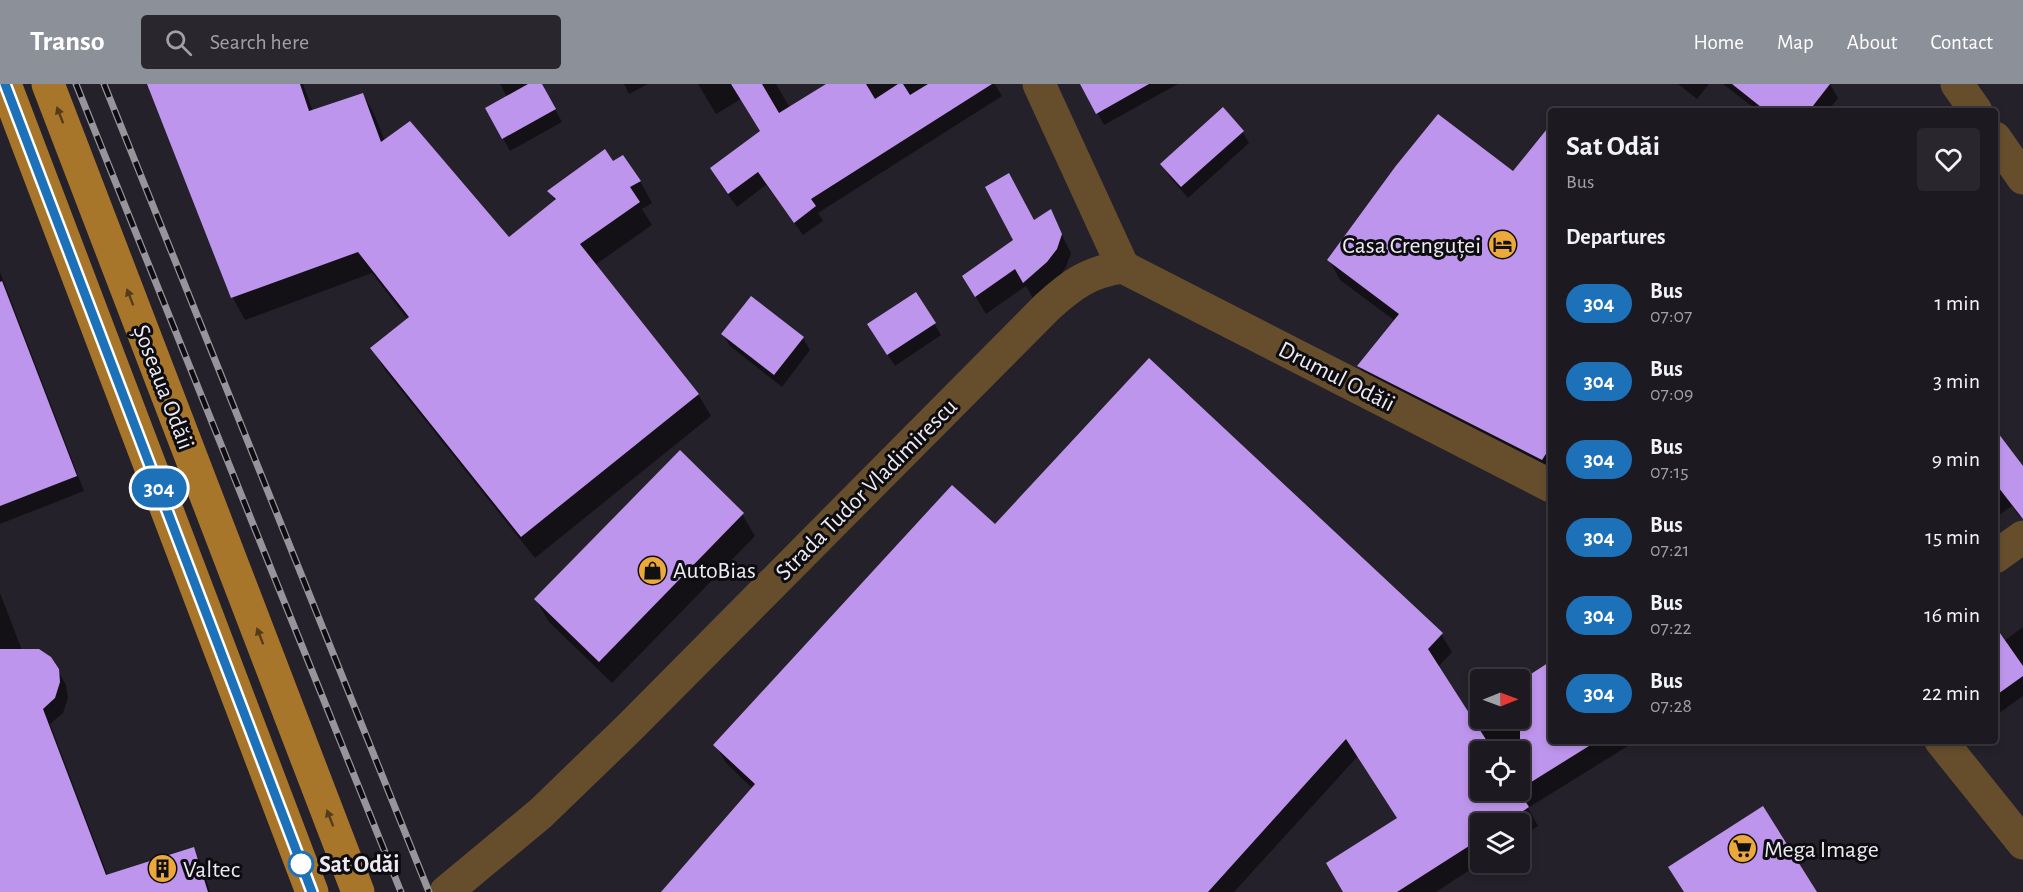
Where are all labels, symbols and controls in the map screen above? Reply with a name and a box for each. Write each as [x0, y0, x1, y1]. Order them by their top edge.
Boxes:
search box [141, 15, 561, 69]
icon: search [162, 26, 195, 59]
text: Transo [30, 28, 105, 56]
text: Search here [210, 31, 309, 53]
text: Home [1693, 32, 1744, 53]
text: Map [1777, 32, 1814, 53]
text: About [1847, 32, 1897, 53]
text: Contact [1930, 32, 1993, 53]
one-way arrow [55, 106, 64, 124]
button: heart [1917, 128, 1980, 191]
text: Sat Odăi [1566, 133, 1660, 161]
text: Bus [1566, 172, 1594, 192]
text: Departures [1566, 226, 1666, 248]
hotel icon: Casa Crenguței [1486, 229, 1518, 261]
place label: Casa Crenguței [1342, 234, 1481, 259]
text: Bus [1650, 280, 1683, 302]
one-way arrow [124, 288, 134, 306]
text: 1 min [1935, 292, 1980, 314]
text: 304 [1584, 293, 1614, 314]
text: 07:07 [1650, 306, 1692, 326]
street label: Șoseaua Odăii [127, 322, 198, 453]
street label: Drumul Odăii [1275, 337, 1399, 416]
text: Bus [1650, 358, 1683, 380]
text: 3 min [1933, 370, 1980, 392]
text: 304 [1584, 371, 1614, 392]
text: 07:09 [1650, 384, 1693, 404]
street label: Strada Tudor Vladimirescu [771, 394, 962, 585]
text: Bus [1650, 436, 1683, 458]
text: 9 min [1932, 448, 1980, 470]
text: 304 [1584, 449, 1614, 470]
text: 07:15 [1650, 462, 1689, 482]
line badge: 304 [124, 468, 194, 508]
text: 304 [144, 478, 174, 499]
text: Bus [1650, 514, 1683, 536]
text: 15 min [1925, 526, 1980, 548]
text: 304 [1584, 527, 1614, 548]
text: 07:21 [1650, 540, 1689, 560]
shop icon: AutoBias [636, 554, 668, 586]
place label: AutoBias [673, 559, 756, 583]
text: Bus [1650, 592, 1683, 614]
text: 16 min [1924, 604, 1980, 626]
text: 304 [1584, 605, 1614, 626]
text: 07:22 [1650, 618, 1692, 638]
one-way arrow [255, 627, 264, 645]
north arrow [1470, 669, 1530, 729]
map controls [1470, 669, 1530, 873]
text: Bus [1650, 670, 1683, 692]
text: 22 min [1922, 682, 1980, 704]
text: 304 [1584, 683, 1614, 704]
text: 07:28 [1650, 696, 1692, 716]
button: locate [1470, 741, 1530, 801]
one-way arrow [324, 809, 334, 827]
button: layers [1470, 813, 1530, 873]
supermarket icon: Mega Image [1727, 833, 1759, 865]
place label: Mega Image [1764, 838, 1879, 862]
marker: Sat Odăi [288, 851, 314, 877]
building icon: Valtec [146, 853, 178, 885]
place label: Sat Odăi [319, 853, 400, 877]
place label: Valtec [183, 858, 240, 882]

